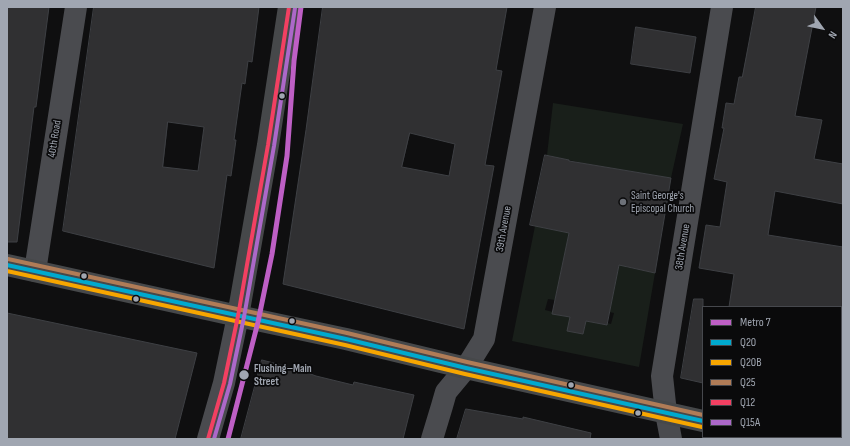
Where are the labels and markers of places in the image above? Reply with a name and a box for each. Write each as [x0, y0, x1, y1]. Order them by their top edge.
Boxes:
unlabelled marker [277, 91, 287, 101]
place label: Saint George's Episcopal Church [631, 189, 694, 215]
marker: Saint George's Episcopal Church [618, 197, 628, 207]
unlabelled marker [79, 271, 89, 281]
unlabelled marker [131, 294, 141, 304]
unlabelled marker [287, 316, 297, 326]
place label: Flushing–Main Street [254, 362, 312, 388]
marker: Flushing–Main Street [237, 368, 251, 382]
unlabelled marker [566, 380, 576, 390]
unlabelled marker [633, 408, 643, 418]

